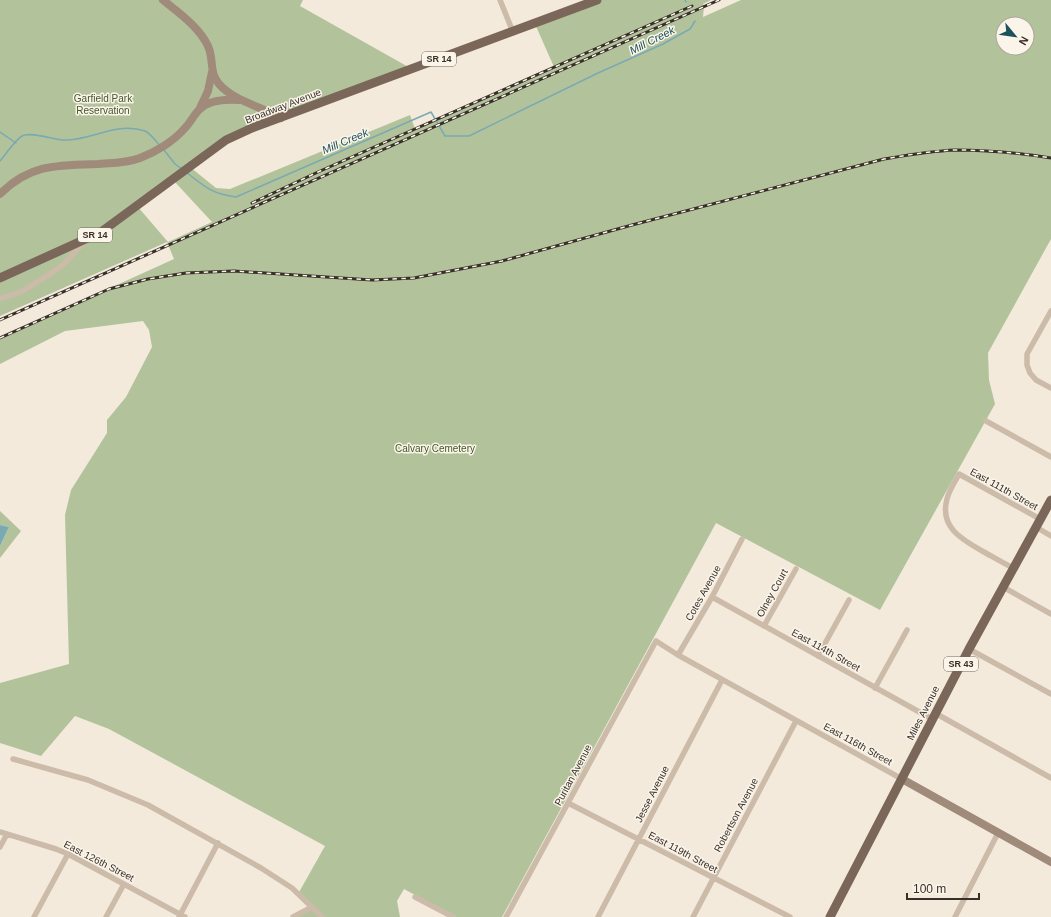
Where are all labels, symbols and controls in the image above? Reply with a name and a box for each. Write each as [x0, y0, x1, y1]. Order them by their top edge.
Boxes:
north arrow [995, 16, 1035, 56]
water label: Mill Creek [627, 23, 677, 56]
text: N [1017, 34, 1031, 47]
road number: SR 14 [422, 52, 456, 66]
street label: Broadway Avenue [243, 86, 323, 126]
park label: Garfield Park Reservation [74, 93, 133, 116]
water label: Mill Creek [320, 126, 370, 156]
road number: SR 14 [78, 228, 112, 242]
park label: Calvary Cemetery [395, 443, 475, 454]
street label: East 111th Street [968, 466, 1040, 512]
street label: Cotes Avenue [683, 563, 723, 623]
street label: Olney Court [754, 567, 790, 619]
street label: East 114th Street [790, 627, 862, 673]
road number: SR 43 [944, 657, 978, 671]
street label: Miles Avenue [905, 684, 942, 742]
street label: East 116th Street [822, 721, 894, 767]
street label: Puritan Avenue [552, 742, 594, 807]
street label: Jesse Avenue [633, 763, 671, 824]
street label: Robertson Avenue [712, 776, 760, 854]
street label: East 119th Street [647, 829, 720, 875]
street label: East 126th Street [62, 839, 136, 884]
scale bar [907, 875, 979, 901]
text: 100 m [913, 882, 946, 896]

